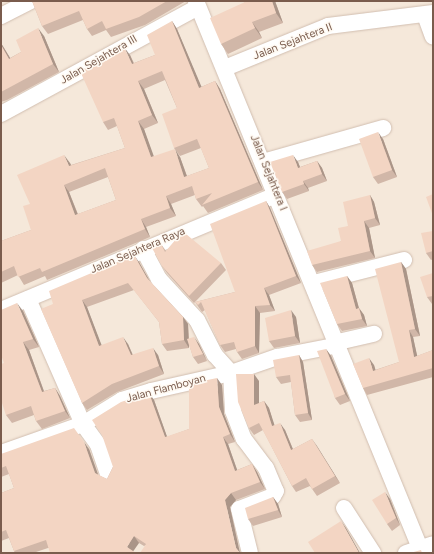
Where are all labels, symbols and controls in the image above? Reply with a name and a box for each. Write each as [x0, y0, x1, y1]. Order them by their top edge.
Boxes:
street label: Jalan Sejahtera II [252, 21, 334, 63]
street label: Jalan Sejahtera III [58, 33, 140, 87]
street label: Jalan Sejahtera I [247, 133, 289, 213]
street label: Jalan Sejahtera Raya [89, 225, 187, 277]
street label: Jalan Flamboyan [125, 372, 207, 406]

